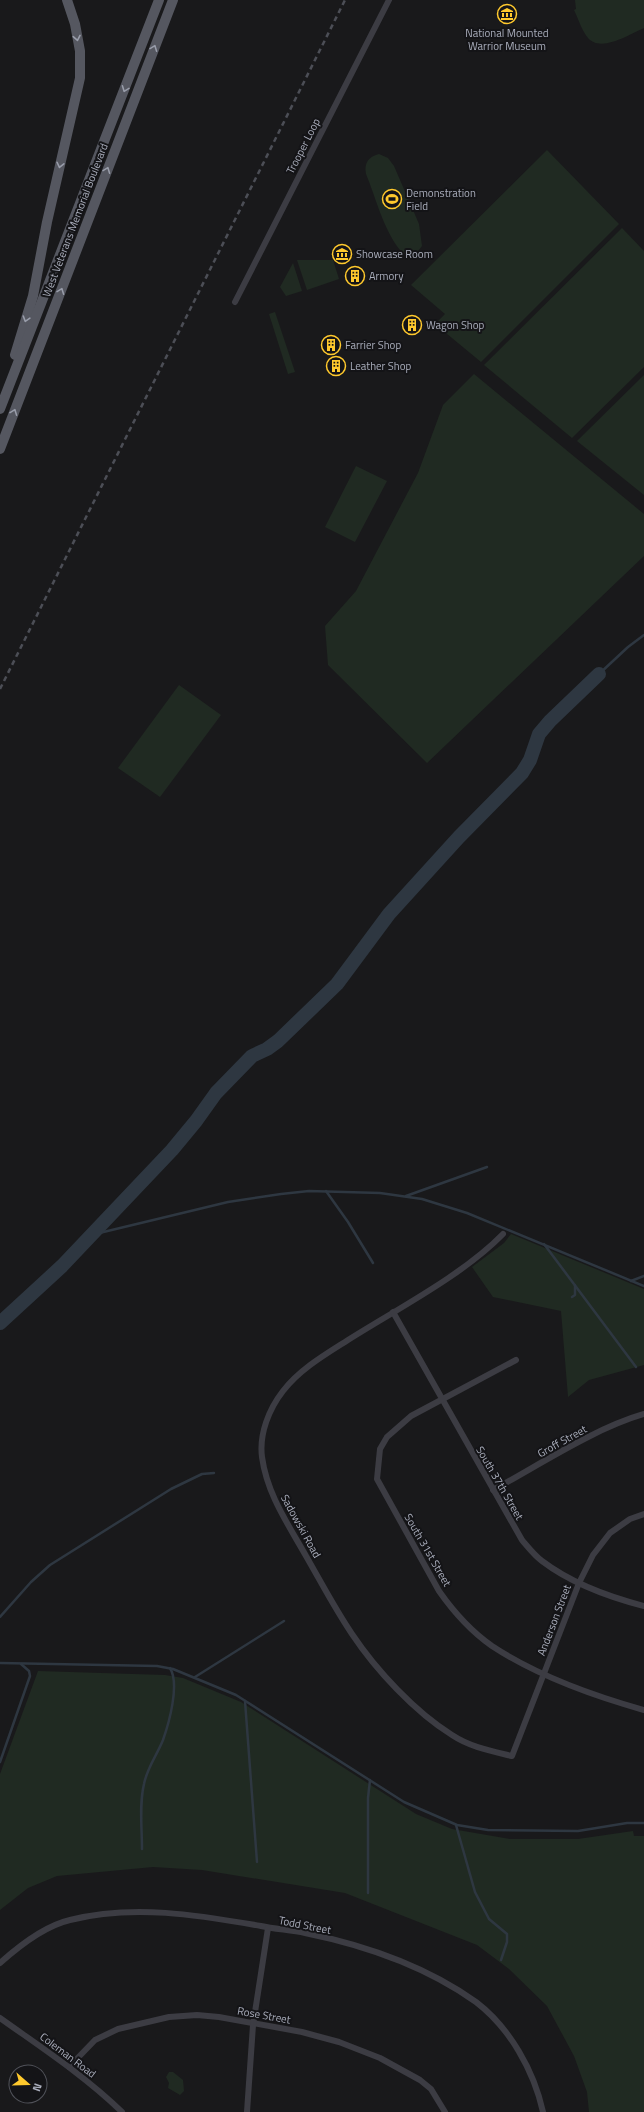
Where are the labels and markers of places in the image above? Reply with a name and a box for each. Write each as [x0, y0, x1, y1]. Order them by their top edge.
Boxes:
museum icon: National Mounted Warrior Museum [496, 3, 518, 25]
place label: National Mounted Warrior Museum [465, 25, 549, 54]
place label: Demonstration Field [406, 185, 476, 214]
sports icon: Demonstration Field [381, 188, 403, 210]
museum icon: Showcase Room [331, 243, 353, 265]
place label: Showcase Room [356, 246, 433, 262]
building icon: Armory [344, 265, 366, 287]
place label: Armory [369, 268, 404, 284]
building icon: Wagon Shop [401, 314, 423, 336]
place label: Wagon Shop [426, 317, 485, 333]
building icon: Farrier Shop [320, 334, 342, 356]
place label: Farrier Shop [345, 337, 401, 353]
building icon: Leather Shop [325, 355, 347, 377]
place label: Leather Shop [350, 358, 412, 374]

